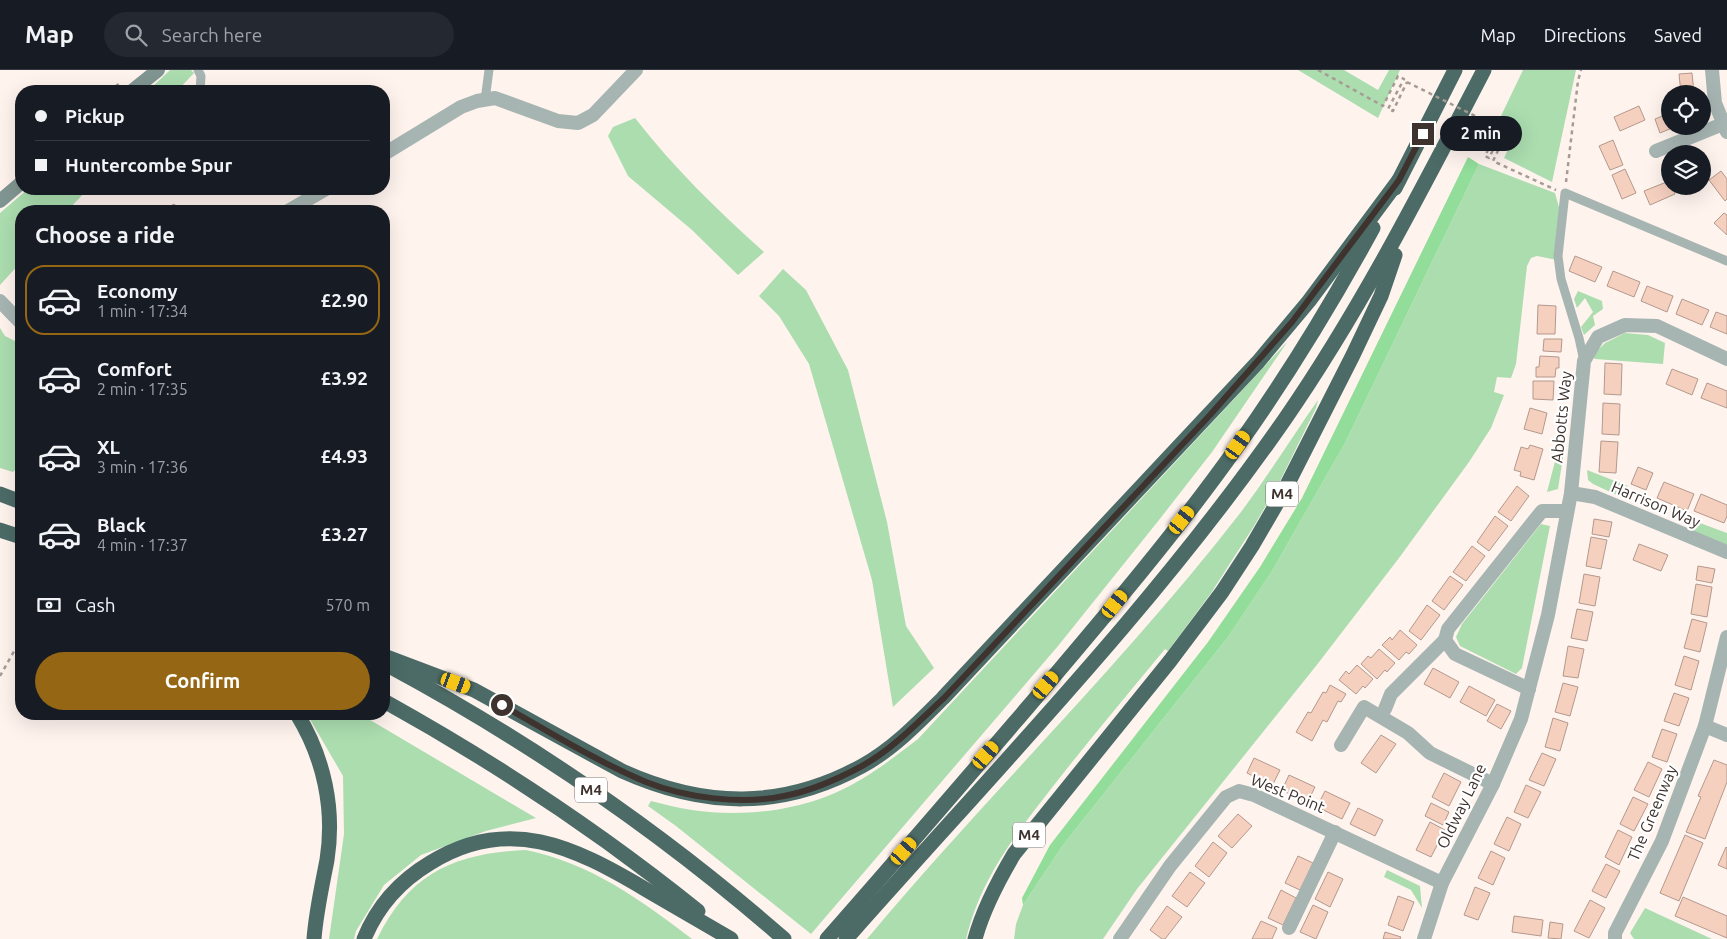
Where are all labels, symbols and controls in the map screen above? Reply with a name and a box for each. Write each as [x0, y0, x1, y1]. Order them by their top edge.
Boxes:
search box [104, 12, 454, 57]
text: Map [25, 21, 74, 48]
icon: search [122, 21, 150, 49]
text: Search here [162, 24, 262, 46]
text: Map [1480, 25, 1516, 45]
text: Directions [1544, 25, 1626, 45]
text: Saved [1654, 25, 1702, 45]
map controls [1661, 85, 1711, 195]
button: locate [1661, 85, 1711, 135]
text: Pickup [65, 105, 125, 127]
callout: 2 min [1440, 116, 1523, 152]
route end [1412, 123, 1434, 145]
text: 2 min [1461, 124, 1501, 142]
button: layers [1661, 145, 1711, 195]
text: Huntercombe Spur [65, 154, 232, 176]
text: Choose a ride [35, 222, 175, 247]
icon: car [37, 278, 82, 323]
text: Economy [97, 280, 178, 302]
text: £2.90 [320, 289, 368, 311]
text: 1 min · 17:34 [97, 302, 188, 320]
icon: car [37, 356, 82, 401]
text: Comfort [97, 358, 172, 380]
text: £3.92 [320, 367, 368, 389]
street label: Abbotts Way [1547, 370, 1575, 464]
text: 2 min · 17:35 [97, 380, 188, 398]
car [1223, 428, 1252, 462]
icon: car [37, 434, 82, 479]
text: XL [97, 436, 120, 458]
text: £4.93 [320, 445, 368, 467]
text: 3 min · 17:36 [97, 458, 188, 476]
street label: Harrison Way [1609, 477, 1703, 531]
road number: M4 [1266, 482, 1298, 506]
car [1166, 504, 1197, 536]
icon: car [37, 512, 82, 557]
text: Black [97, 514, 146, 536]
text: £3.27 [320, 523, 368, 545]
text: 4 min · 17:37 [97, 536, 188, 554]
car [1099, 588, 1130, 620]
icon: cash [35, 591, 63, 619]
text: Cash [75, 594, 116, 616]
text: 570 m [325, 596, 370, 614]
button: Confirm [35, 652, 370, 710]
car [1030, 669, 1061, 701]
car [439, 671, 472, 695]
route start [491, 694, 513, 716]
car [970, 739, 1001, 771]
street label: Oldway Lane [1433, 761, 1489, 851]
street label: The Greenway [1624, 762, 1680, 864]
street label: West Point [1248, 770, 1328, 816]
road number: M4 [575, 778, 607, 802]
road number: M4 [1013, 822, 1045, 848]
car [888, 835, 919, 867]

